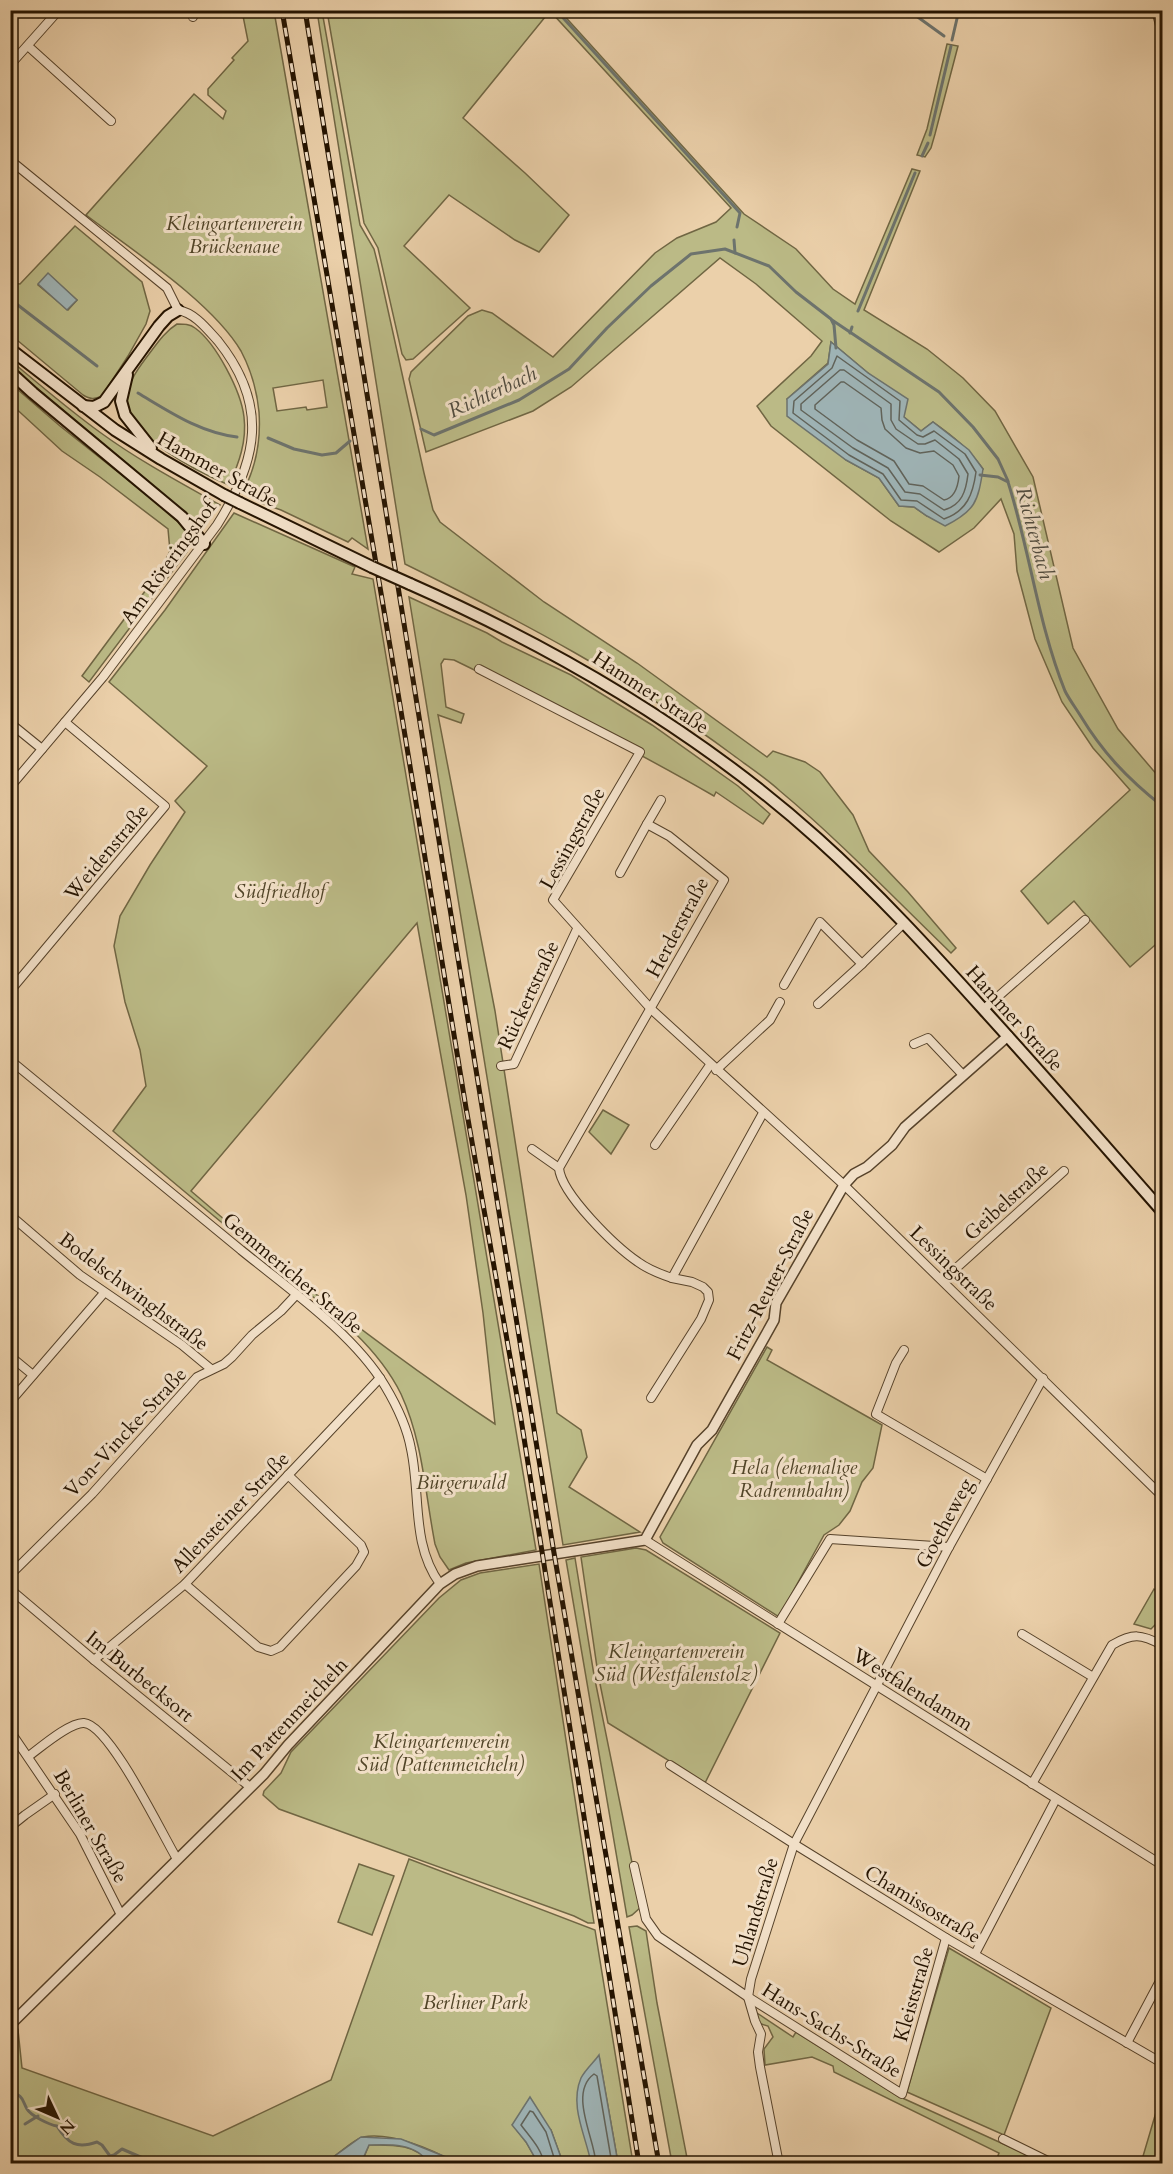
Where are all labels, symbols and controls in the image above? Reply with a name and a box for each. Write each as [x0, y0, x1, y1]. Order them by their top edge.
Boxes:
park label: Kleingartenverein Brückenaue [166, 210, 302, 260]
water label: Richterbach [443, 359, 541, 426]
street label: Hammer Straße [153, 425, 283, 514]
water label: Richterbach [1008, 484, 1061, 583]
street label: Am Röteringshof [114, 493, 224, 630]
street label: Hammer Straße [587, 645, 714, 740]
street label: Lessingstraße [533, 782, 612, 894]
street label: Weidenstraße [58, 799, 155, 907]
street label: Herderstraße [640, 872, 715, 982]
park label: Südfriedhof [234, 878, 330, 905]
street label: Rückertstraße [491, 936, 565, 1054]
street label: Hammer Straße [960, 959, 1070, 1077]
street label: Geibelstraße [958, 1156, 1055, 1247]
street label: Fritz-Reuter-Straße [720, 1204, 820, 1365]
street label: Gemmericher Straße [217, 1207, 369, 1340]
street label: Lessingstraße [904, 1219, 1004, 1317]
street label: Bodelschwinghstraße [53, 1226, 214, 1357]
street label: Von-Vincke-Straße [58, 1361, 193, 1503]
street label: Allensteiner Straße [165, 1446, 295, 1579]
park label: Hela (ehemalige Radrennbahn) [731, 1454, 857, 1504]
park label: Bürgerwald [416, 1469, 507, 1496]
street label: Goetheweg [909, 1473, 980, 1573]
street label: Im Burbecksort [80, 1624, 200, 1729]
park label: Kleingartenverein Süd (Westfalenstolz) [594, 1638, 758, 1688]
street label: Westfalendamm [846, 1641, 978, 1737]
street label: Im Pattenmeicheln [225, 1651, 354, 1787]
park label: Kleingartenverein Süd (Pattenmeicheln) [358, 1728, 525, 1778]
street label: Berliner Straße [47, 1764, 134, 1888]
street label: Uhlandstraße [726, 1854, 785, 1970]
street label: Chamissostraße [859, 1859, 986, 1950]
street label: Kleiststraße [887, 1943, 940, 2045]
street label: Hans-Sachs-Straße [757, 1977, 907, 2084]
park label: Berliner Park [423, 1989, 527, 2016]
north arrow [27, 2087, 87, 2147]
text: N [54, 2114, 80, 2139]

